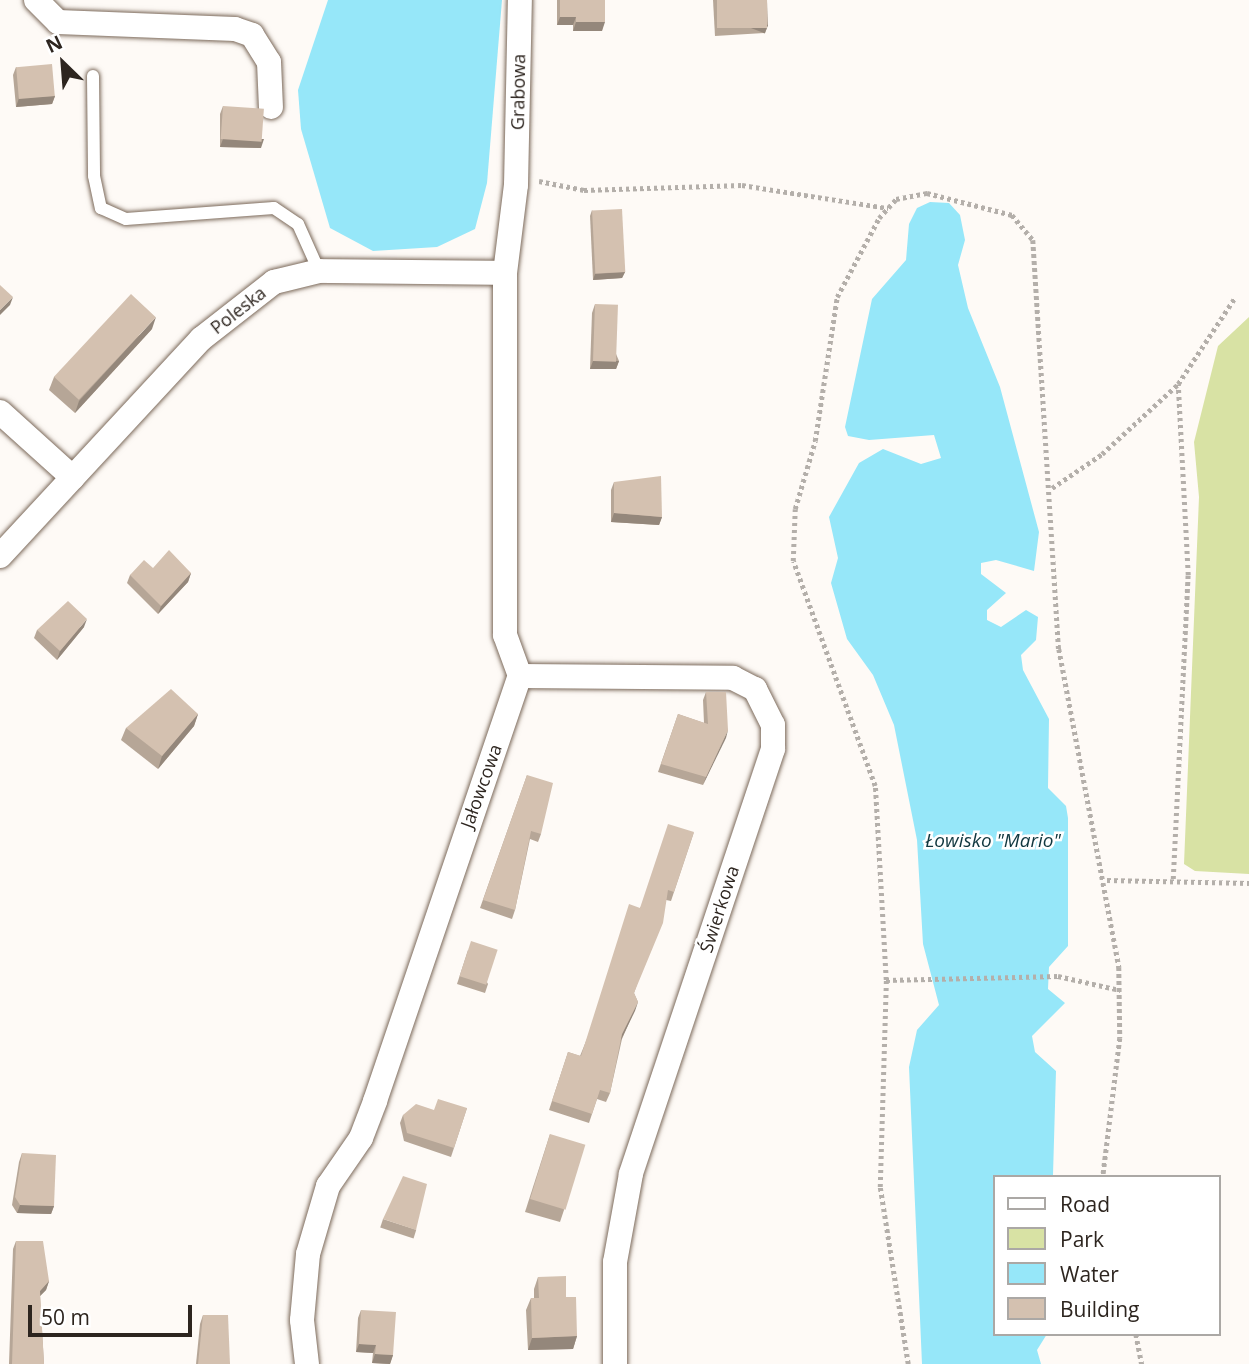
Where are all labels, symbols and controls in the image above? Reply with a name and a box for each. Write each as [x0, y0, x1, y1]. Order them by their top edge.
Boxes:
north arrow [28, 28, 98, 98]
text: N [42, 29, 67, 59]
street label: Grabowa [507, 54, 529, 130]
street label: Poleska [206, 282, 270, 338]
street label: Jałowcowa [456, 741, 506, 831]
water label: Łowisko "Mario" [925, 830, 1061, 852]
street label: Świerkowa [695, 863, 743, 955]
legend [993, 1175, 1221, 1336]
text: Road [1060, 1190, 1110, 1218]
text: Park [1060, 1225, 1104, 1253]
text: Water [1060, 1260, 1119, 1288]
scale bar [32, 1290, 196, 1334]
text: Building [1060, 1295, 1139, 1323]
text: 50 m [41, 1303, 90, 1331]

